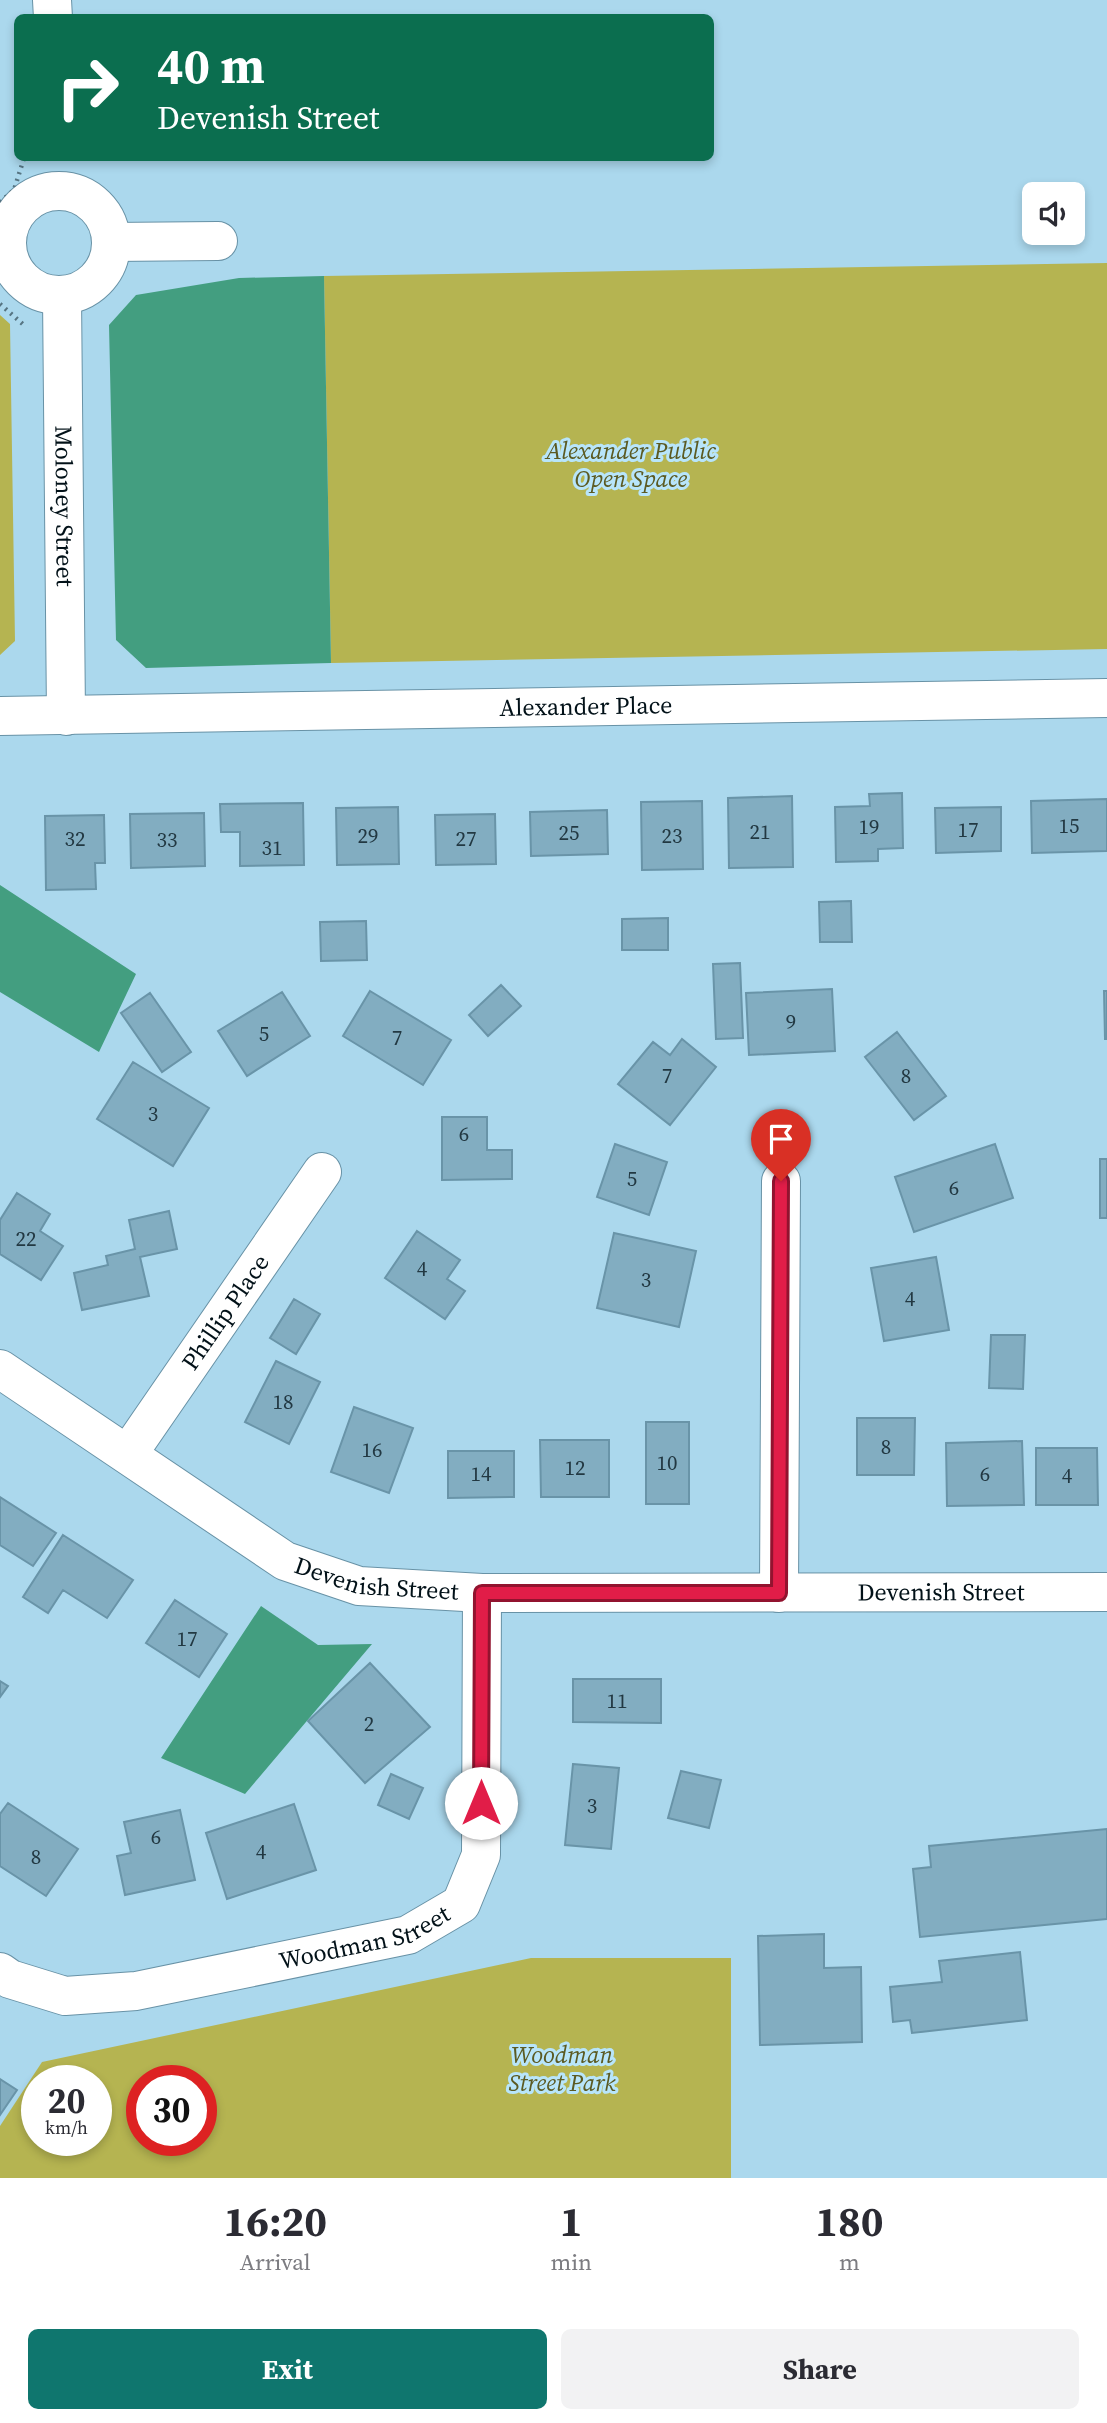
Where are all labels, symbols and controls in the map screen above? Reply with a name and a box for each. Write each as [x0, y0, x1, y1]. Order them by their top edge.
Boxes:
text: 40 m [157, 32, 265, 99]
icon: right [42, 42, 133, 133]
text: Devenish Street [157, 96, 379, 140]
map controls [1022, 182, 1085, 245]
button: sound [1022, 182, 1085, 245]
street label: Moloney Street [47, 425, 82, 587]
park label: Alexander Public Open Space [544, 434, 716, 495]
street label: Alexander Place [499, 688, 673, 724]
house number: 15 [1059, 811, 1080, 840]
house number: 19 [859, 812, 880, 841]
house number: 17 [958, 815, 979, 844]
house number: 21 [750, 817, 771, 846]
house number: 25 [559, 818, 580, 847]
house number: 29 [358, 821, 379, 850]
house number: 23 [662, 821, 683, 850]
house number: 32 [65, 824, 86, 853]
house number: 27 [456, 824, 477, 853]
house number: 33 [157, 825, 178, 854]
house number: 31 [262, 833, 283, 862]
house number: 9 [786, 1007, 796, 1036]
house number: 5 [259, 1019, 269, 1048]
house number: 7 [392, 1023, 402, 1052]
house number: 7 [662, 1061, 672, 1090]
house number: 8 [901, 1061, 911, 1090]
house number: 3 [148, 1099, 158, 1128]
pin [751, 1109, 811, 1181]
house number: 6 [459, 1119, 469, 1148]
icon: arrive [762, 1120, 800, 1158]
house number: 5 [627, 1164, 637, 1193]
house number: 6 [949, 1173, 959, 1202]
house number: 22 [16, 1224, 37, 1253]
street label: Phillip Place [174, 1248, 277, 1376]
house number: 4 [417, 1254, 428, 1283]
house number: 3 [641, 1265, 651, 1294]
house number: 4 [905, 1284, 916, 1313]
house number: 18 [273, 1387, 294, 1416]
house number: 8 [881, 1432, 891, 1461]
house number: 16 [362, 1435, 383, 1464]
house number: 10 [657, 1448, 678, 1477]
house number: 12 [565, 1453, 586, 1482]
house number: 14 [471, 1459, 492, 1488]
house number: 6 [980, 1459, 990, 1488]
house number: 4 [1062, 1461, 1073, 1490]
street label: Devenish Street [290, 1548, 460, 1608]
street label: Devenish Street [858, 1575, 1025, 1608]
house number: 17 [177, 1624, 198, 1653]
house number: 11 [607, 1686, 628, 1715]
house number: 2 [364, 1709, 374, 1738]
position arrow [444, 1766, 518, 1840]
house number: 3 [587, 1791, 597, 1820]
house number: 6 [151, 1822, 161, 1851]
house number: 4 [256, 1837, 267, 1866]
house number: 8 [31, 1842, 41, 1871]
street label: Woodman Street [276, 1897, 456, 1977]
park label: Woodman Street Park [508, 2038, 616, 2099]
speed limit sign: 30 [126, 2065, 217, 2156]
text: 20 [48, 2077, 85, 2125]
text: km/h [45, 2115, 88, 2140]
text: 16:20 [223, 2192, 327, 2250]
text: 1 [560, 2192, 583, 2250]
text: 180 [815, 2192, 884, 2250]
text: Arrival [240, 2246, 311, 2278]
text: min [550, 2246, 592, 2278]
text: m [839, 2246, 860, 2278]
button: Exit [28, 2329, 547, 2409]
button: Share [561, 2329, 1079, 2409]

